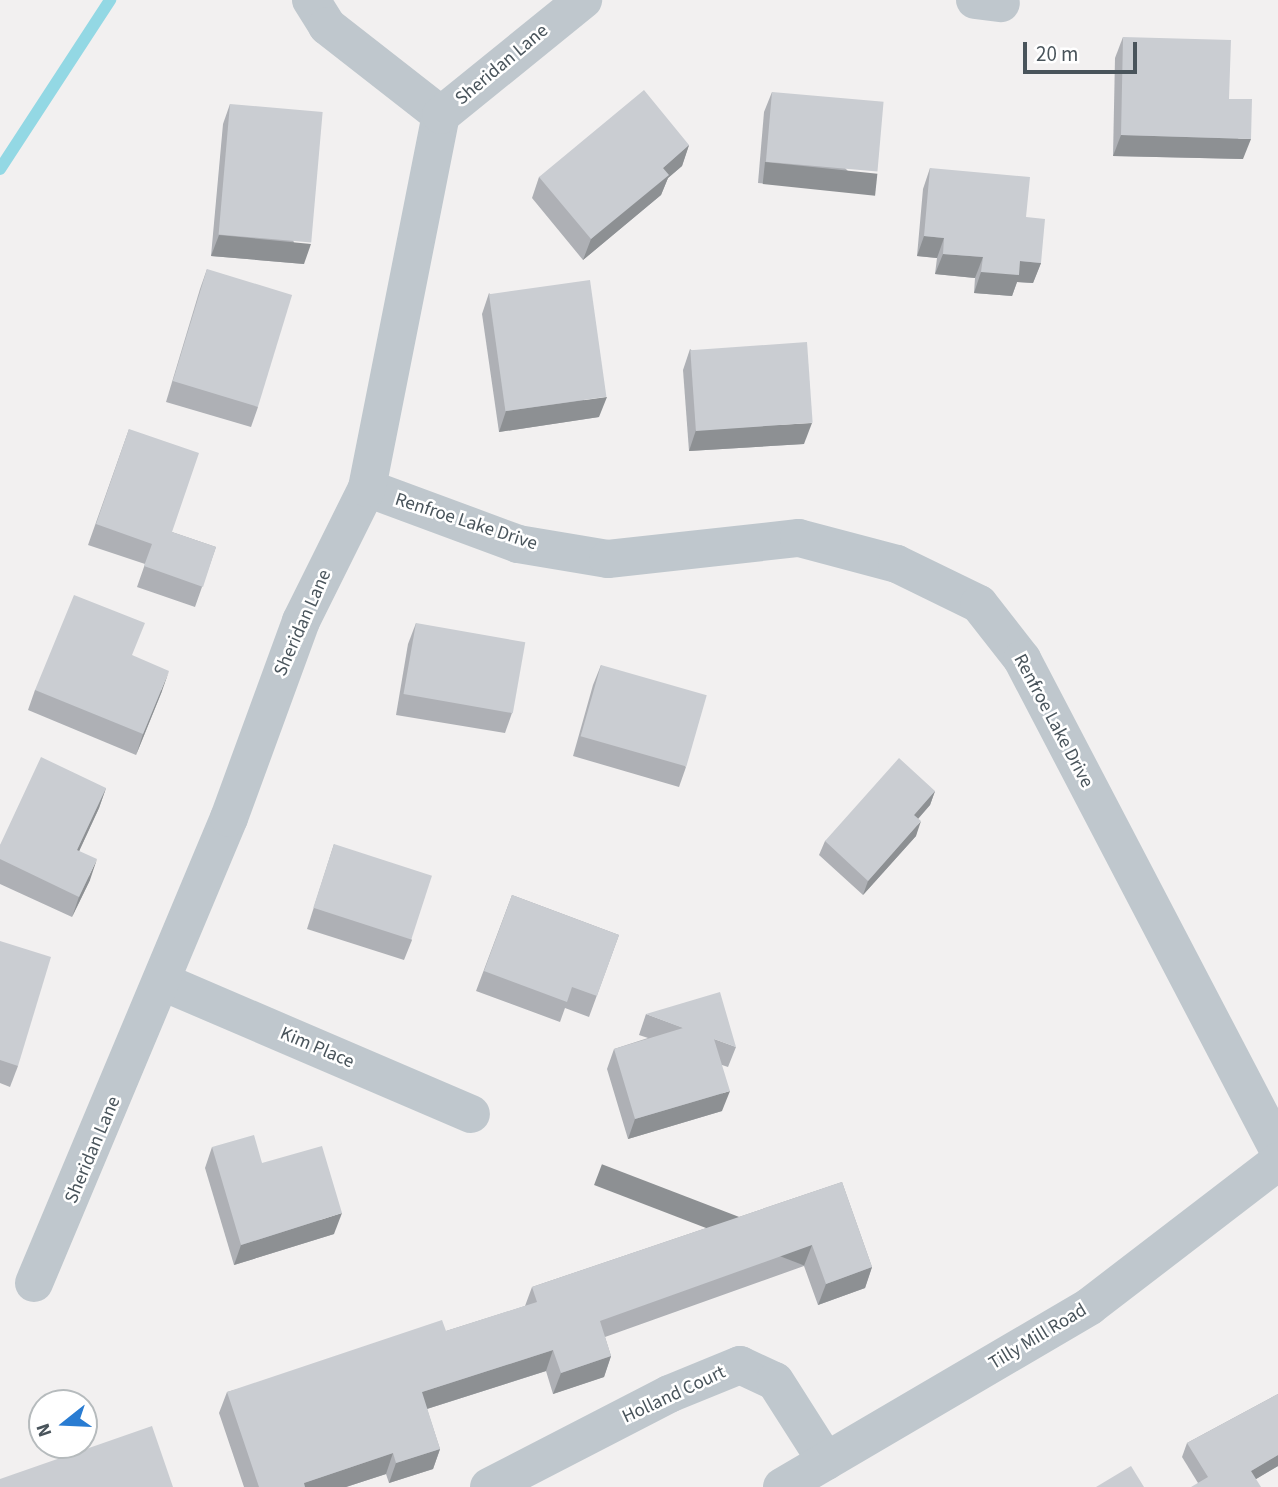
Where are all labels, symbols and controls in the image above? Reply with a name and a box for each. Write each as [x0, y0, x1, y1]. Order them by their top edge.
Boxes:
street label: Sheridan Lane [451, 20, 553, 110]
scale bar [1026, 28, 1140, 72]
text: 20 m [1036, 39, 1078, 69]
street label: Renfroe Lake Drive [392, 488, 540, 556]
street label: Sheridan Lane [269, 566, 337, 680]
street label: Renfroe Lake Drive [1008, 650, 1098, 792]
street label: Kim Place [277, 1022, 357, 1074]
street label: Sheridan Lane [60, 1093, 126, 1207]
street label: Tilly Mill Road [985, 1299, 1091, 1375]
street label: Holland Court [619, 1361, 729, 1429]
north arrow [28, 1389, 98, 1459]
text: N [30, 1420, 59, 1440]

